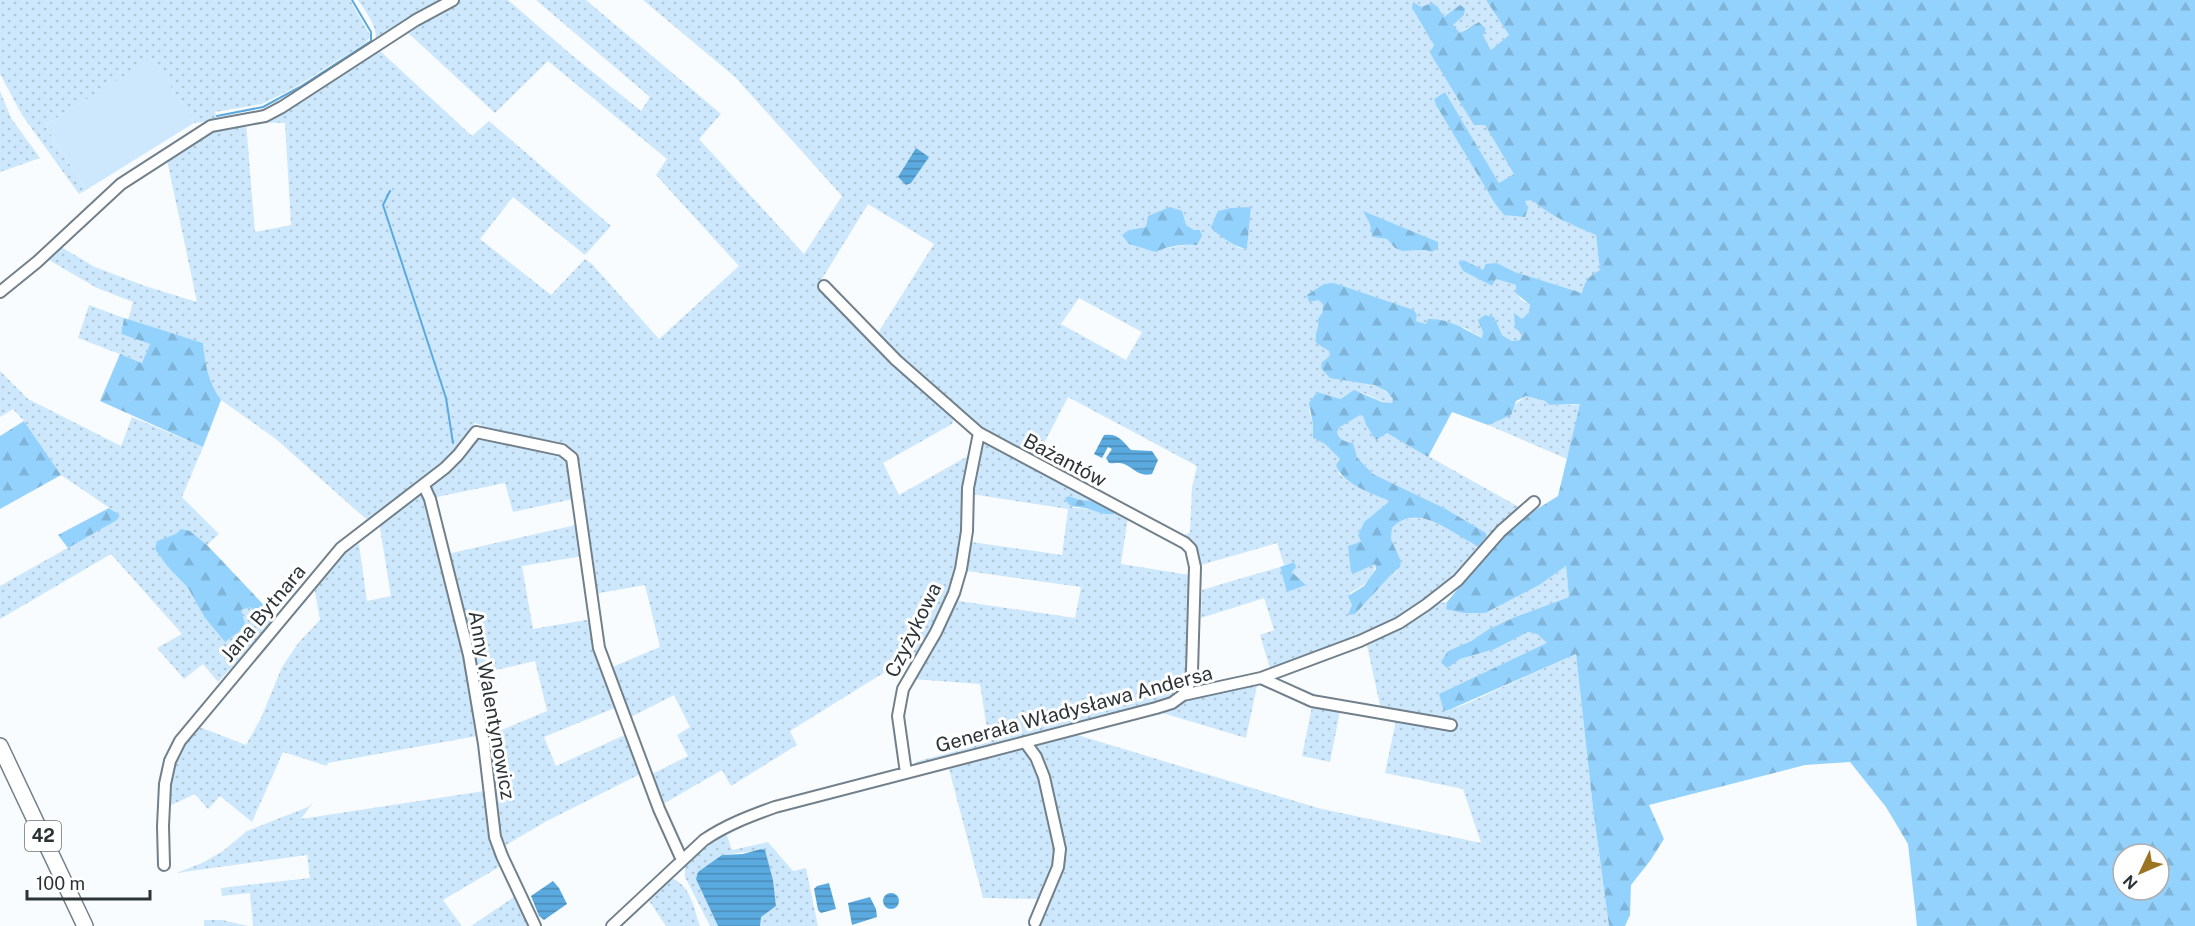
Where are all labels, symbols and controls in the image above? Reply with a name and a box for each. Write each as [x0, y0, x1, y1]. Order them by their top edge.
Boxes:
street label: Bażantów [1019, 428, 1111, 492]
street label: Jana Bytnara [215, 560, 311, 666]
street label: Czyżykowa [880, 579, 946, 681]
street label: Anny Walentynowicz [464, 609, 520, 801]
street label: Generała Władysława Andersa [933, 660, 1215, 758]
road number: 42 [25, 821, 61, 851]
north arrow [2111, 842, 2171, 902]
scale bar [27, 863, 150, 901]
text: N [2119, 871, 2142, 893]
text: 100 m [36, 873, 85, 894]

